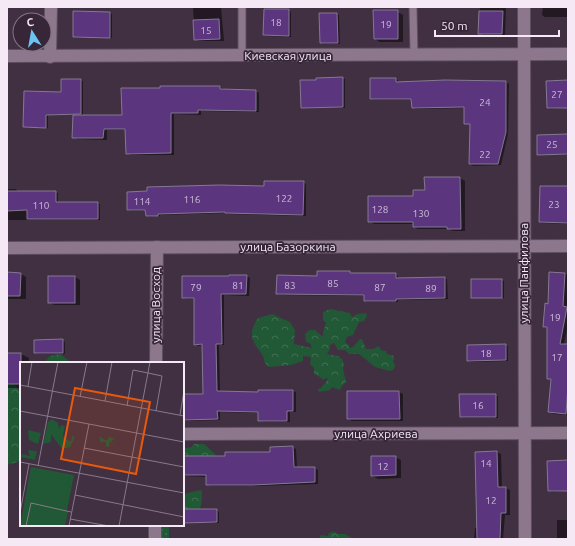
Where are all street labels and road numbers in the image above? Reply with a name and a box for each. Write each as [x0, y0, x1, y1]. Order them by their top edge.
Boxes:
street label: Киевская улица [244, 49, 332, 62]
street label: улица Панфилова [517, 223, 530, 323]
street label: улица Базоркина [240, 240, 336, 253]
street label: улица Восход [149, 267, 162, 343]
street label: улица Ахриева [334, 427, 418, 440]

